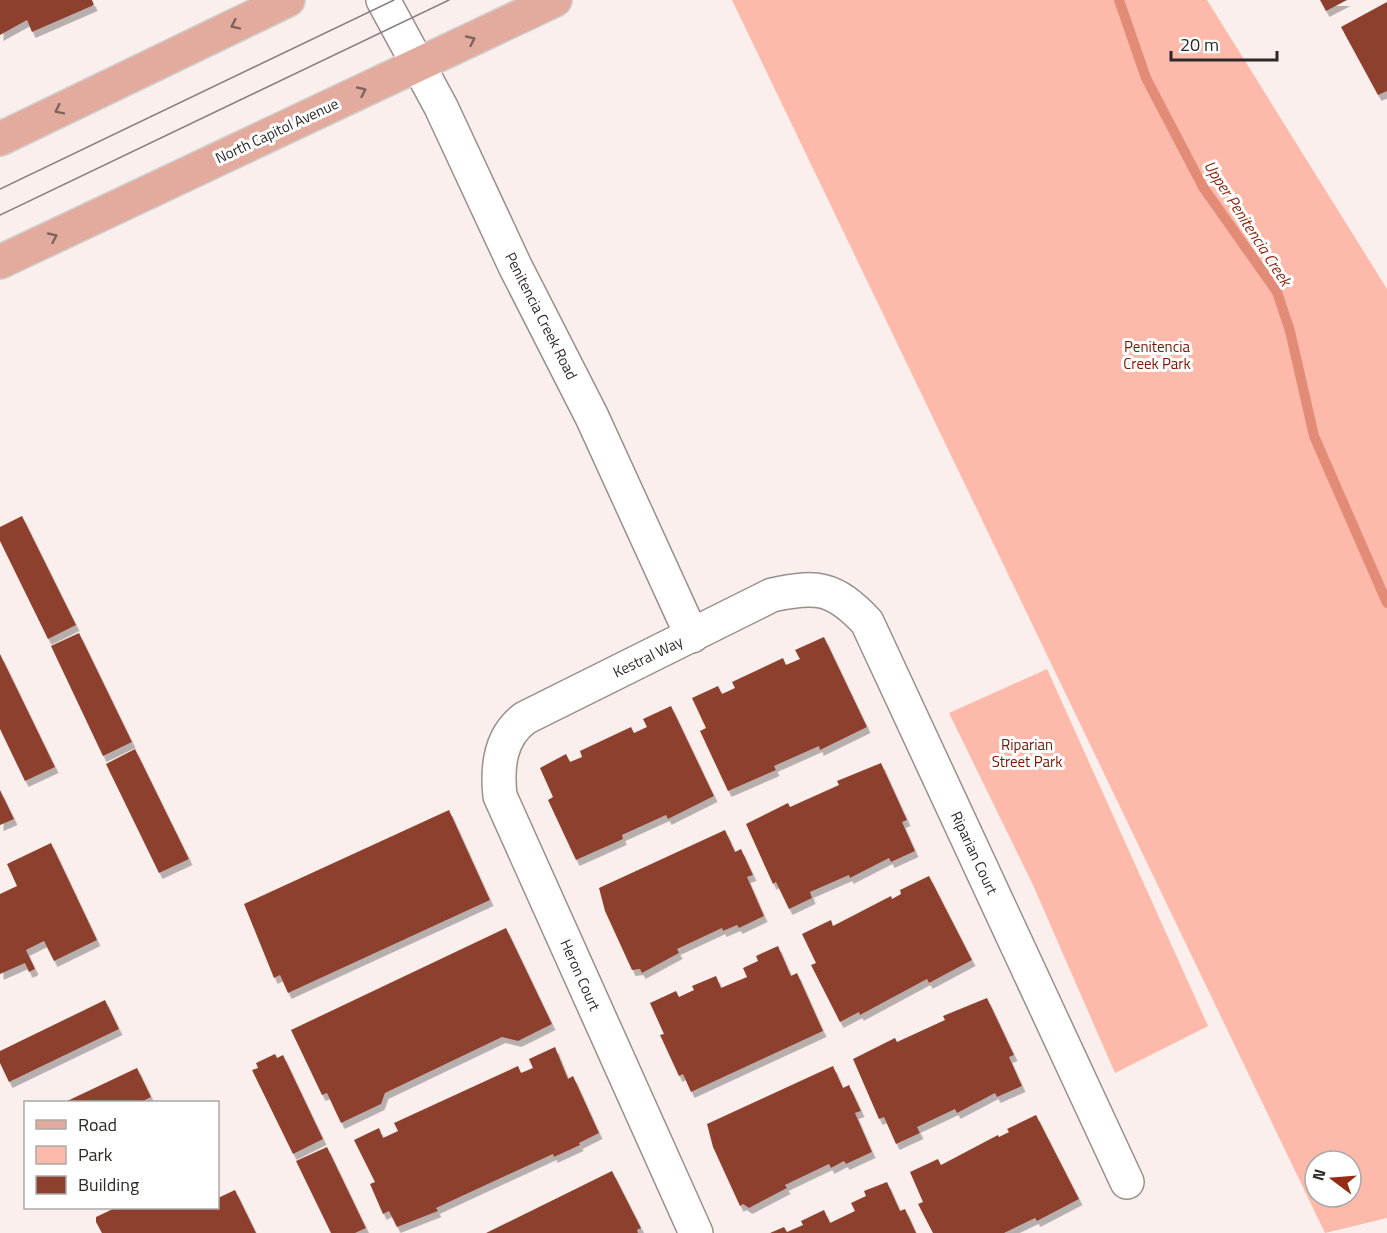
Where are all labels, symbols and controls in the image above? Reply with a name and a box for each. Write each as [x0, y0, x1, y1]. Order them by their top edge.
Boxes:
one-way arrow [230, 18, 241, 30]
scale bar [1171, 24, 1278, 62]
text: 20 m [1180, 31, 1219, 58]
one-way arrow [464, 35, 475, 47]
one-way arrow [356, 86, 367, 98]
street label: North Capitol Avenue [211, 92, 342, 169]
one-way arrow [55, 103, 66, 115]
water label: Upper Penitencia Creek [1198, 156, 1299, 292]
one-way arrow [46, 232, 57, 244]
street label: Penitencia Creek Road [499, 248, 584, 384]
park label: Penitencia Creek Park [1123, 335, 1191, 375]
street label: Kestral Way [609, 630, 687, 683]
park label: Riparian Street Park [992, 733, 1062, 773]
street label: Riparian Court [945, 807, 1004, 899]
street label: Heron Court [554, 935, 607, 1015]
legend [24, 1101, 219, 1209]
text: Road [78, 1111, 117, 1138]
text: Park [78, 1141, 113, 1168]
north arrow [1303, 1149, 1363, 1209]
text: N [1306, 1166, 1332, 1184]
text: Building [78, 1171, 139, 1198]

